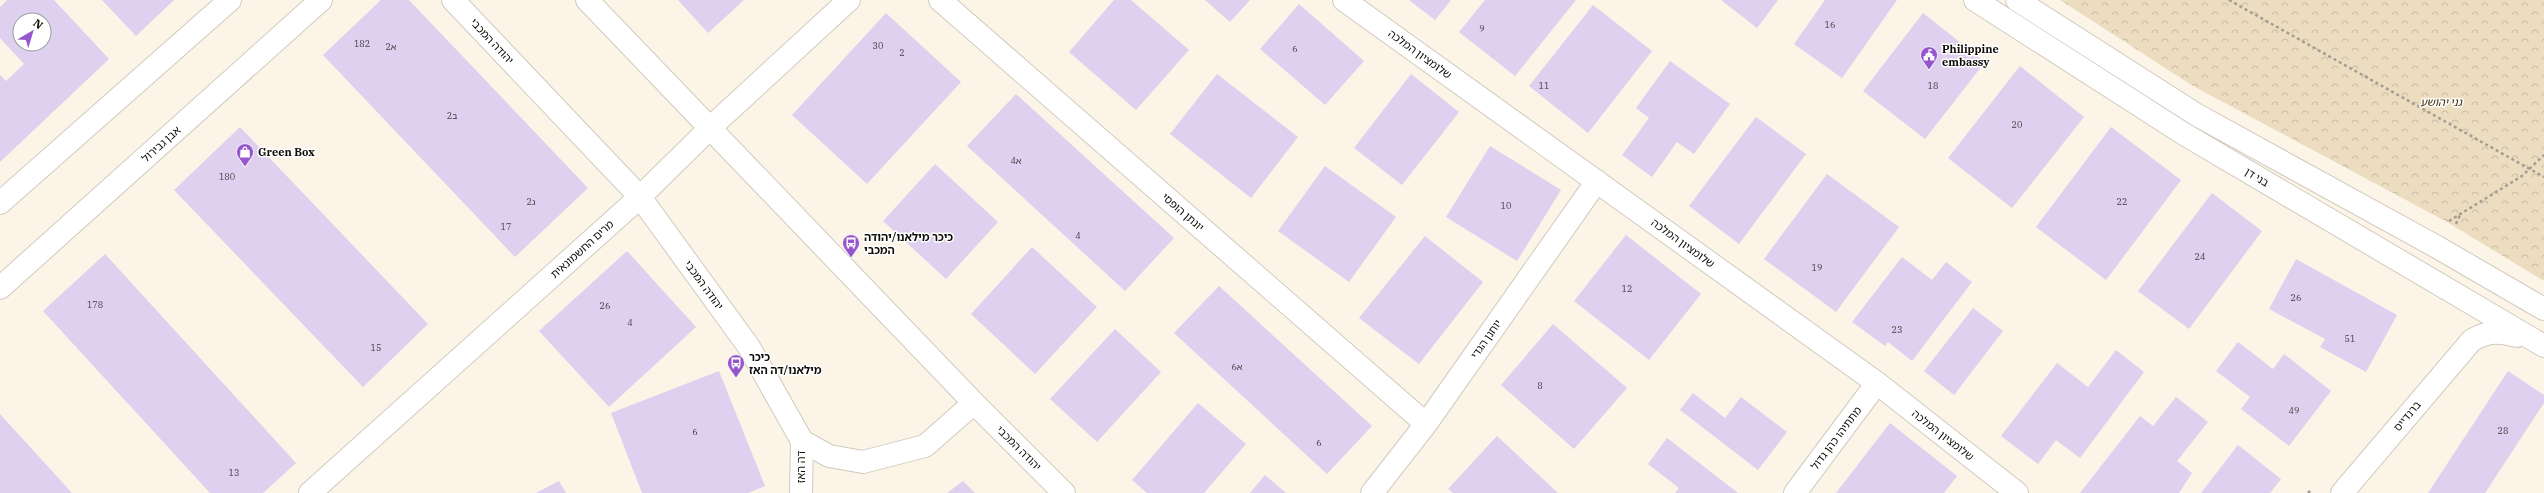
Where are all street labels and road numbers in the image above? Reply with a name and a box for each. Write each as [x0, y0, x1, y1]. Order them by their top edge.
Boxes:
street label: יהודה המכבי [467, 15, 517, 67]
street label: שלומציון המלכה [1385, 26, 1455, 82]
street label: אבן גבירול [139, 123, 183, 165]
street label: בני דן [2242, 164, 2272, 190]
street label: יונתן הופסי [1159, 190, 1207, 234]
street label: שלומציון המלכה [1648, 215, 1718, 271]
street label: מרים החשמונאית [547, 217, 617, 281]
street label: יהודה המכבי [681, 258, 727, 312]
street label: יוחנן הגדי [1468, 317, 1504, 361]
street label: ברנדייס [2390, 398, 2424, 434]
street label: מתתיהו כהן גדול [1808, 404, 1864, 472]
street label: שלומציון המלכה [1909, 406, 1977, 464]
street label: יהודה המכבי [994, 423, 1044, 473]
street label: דה האז [794, 451, 808, 483]

